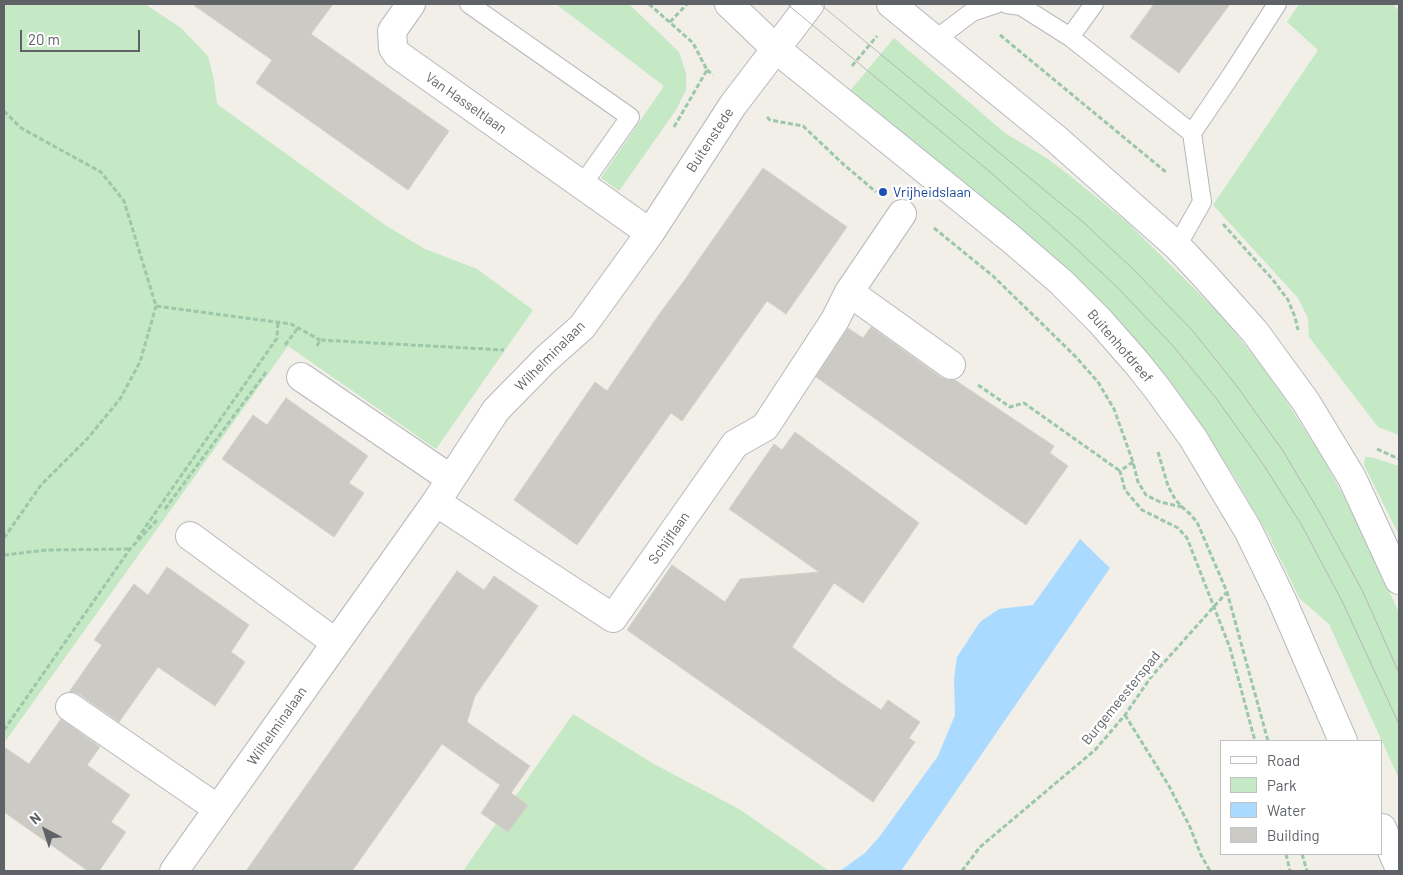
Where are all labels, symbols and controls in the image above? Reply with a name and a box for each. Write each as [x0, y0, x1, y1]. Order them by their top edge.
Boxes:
scale bar [22, 20, 142, 52]
text: 20 m [28, 30, 60, 48]
street label: Van Hasseltlaan [422, 69, 510, 137]
street label: Buitenstede [683, 105, 737, 175]
place label: Vrijheidslaan [893, 184, 971, 200]
marker: Vrijheidslaan [877, 186, 889, 198]
street label: Buitenhofdreef [1084, 306, 1156, 386]
street label: Wilhelminalaan [511, 317, 589, 395]
street label: Schijflaan [645, 509, 693, 567]
street label: Burgemeesterspad [1078, 648, 1164, 748]
street label: Wilhelminalaan [244, 683, 310, 769]
legend [1220, 740, 1383, 855]
text: Road [1267, 751, 1300, 769]
text: Park [1267, 776, 1296, 794]
text: Water [1267, 801, 1306, 819]
north arrow [20, 805, 70, 855]
text: N [26, 809, 44, 828]
text: Building [1267, 826, 1320, 844]

